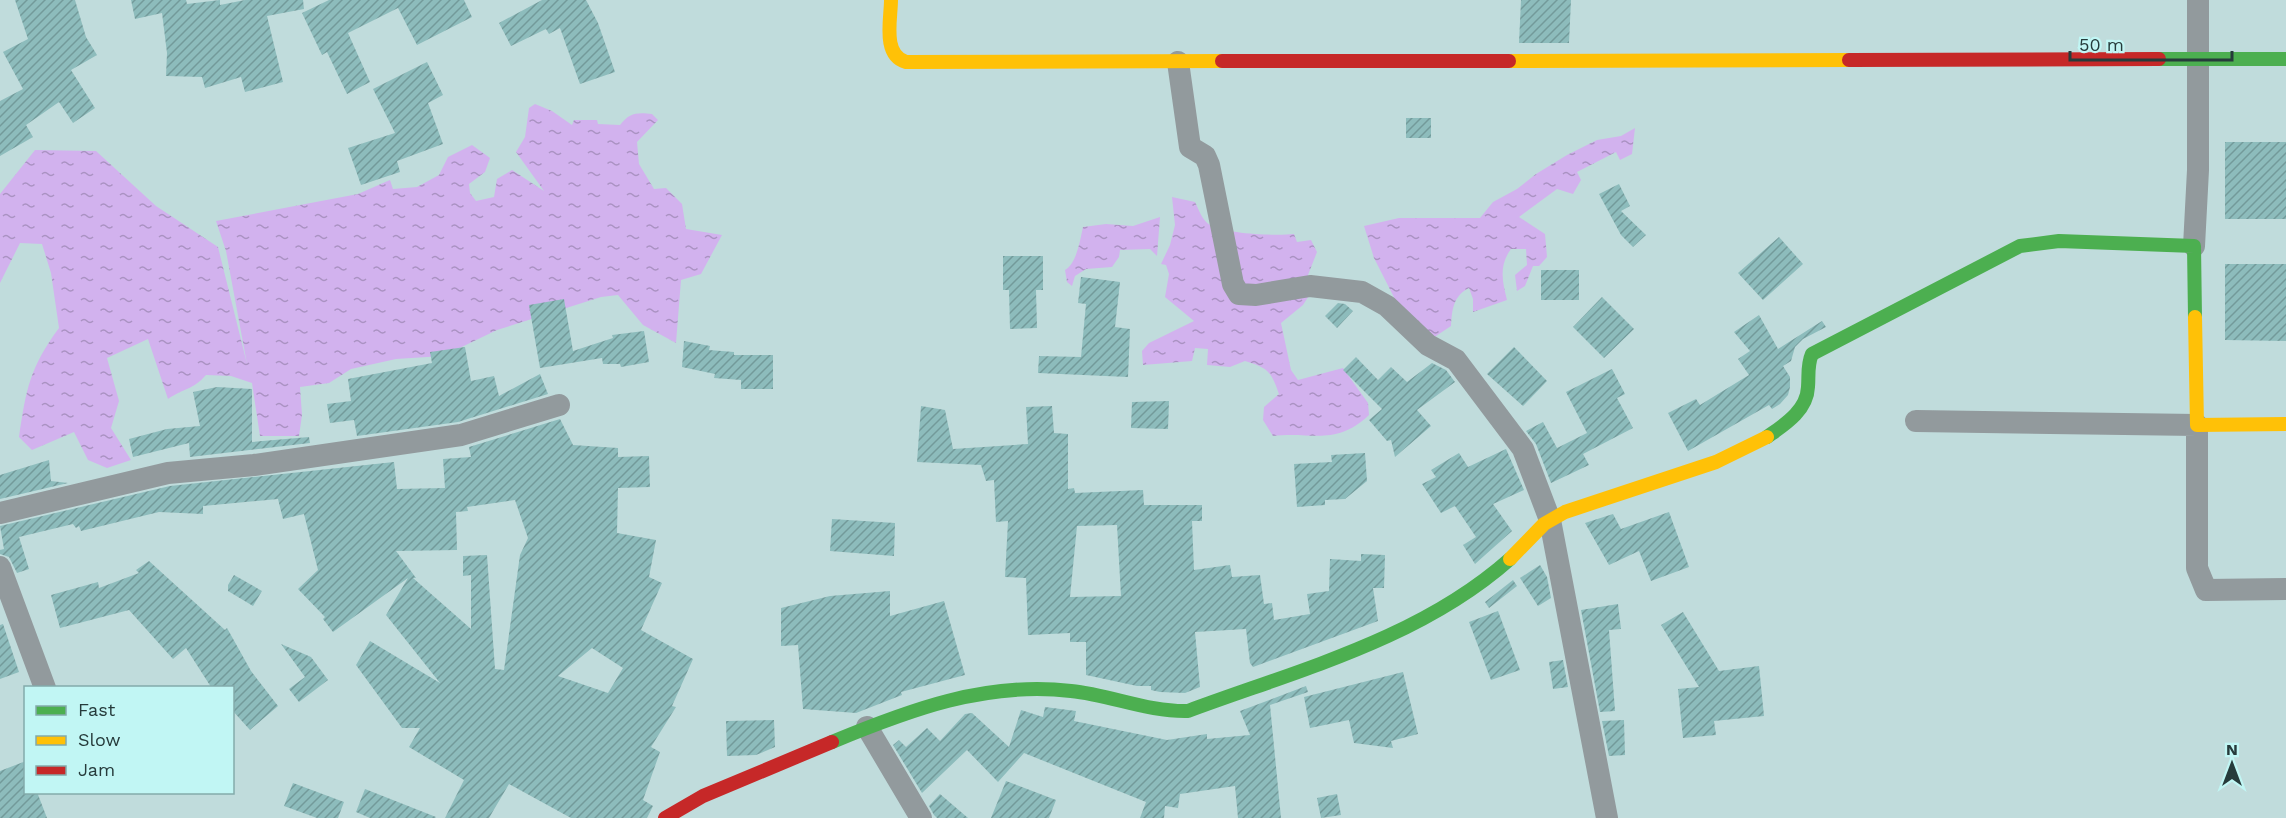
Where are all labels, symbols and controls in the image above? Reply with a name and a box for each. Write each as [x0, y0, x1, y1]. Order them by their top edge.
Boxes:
scale bar [2070, 24, 2232, 62]
text: 50 m [2079, 34, 2124, 55]
legend [24, 686, 234, 794]
text: Fast [78, 699, 116, 720]
text: Slow [78, 729, 121, 750]
north arrow [2202, 734, 2262, 794]
text: N [2226, 740, 2238, 759]
text: Jam [78, 759, 115, 780]

